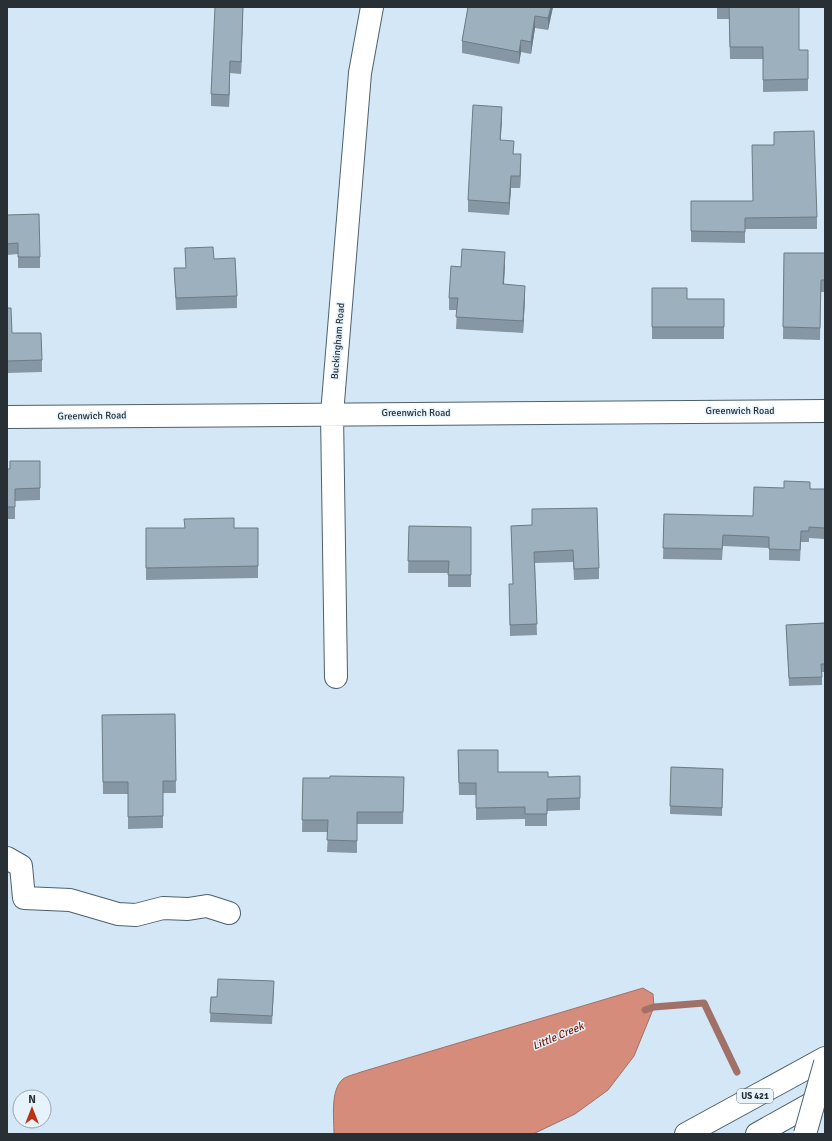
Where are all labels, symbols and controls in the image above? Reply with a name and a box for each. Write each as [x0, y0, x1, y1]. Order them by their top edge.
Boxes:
street label: Buckingham Road [329, 302, 347, 380]
street label: Greenwich Road [705, 405, 775, 417]
street label: Greenwich Road [381, 407, 451, 419]
street label: Greenwich Road [57, 409, 127, 423]
water label: Little Creek [530, 1019, 587, 1053]
north arrow [12, 1089, 52, 1129]
road number: US 421 [737, 1089, 773, 1103]
text: N [28, 1093, 36, 1106]

